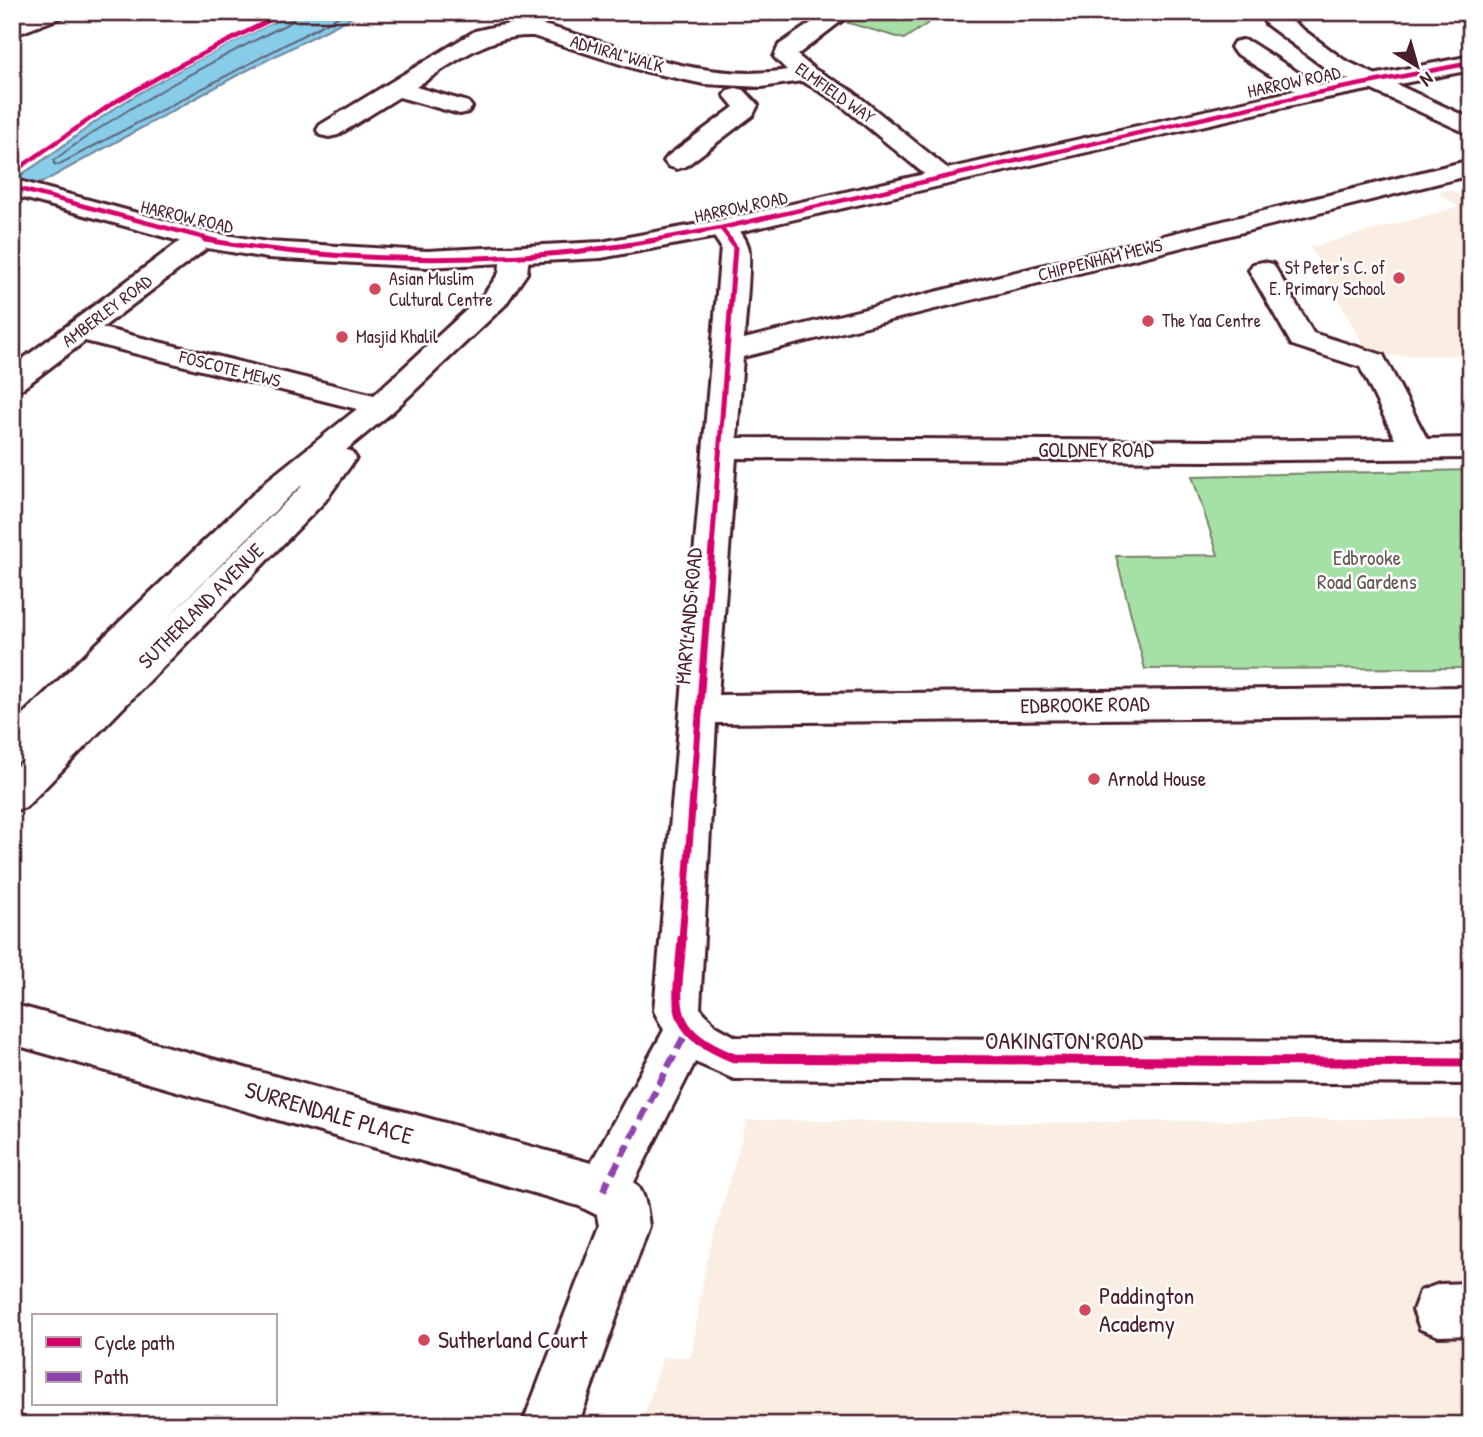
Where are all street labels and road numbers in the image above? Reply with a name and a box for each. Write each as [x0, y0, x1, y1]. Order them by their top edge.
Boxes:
street label: ADMIRAL WALK [568, 28, 667, 79]
street label: ELMFIELD WAY [791, 56, 880, 129]
street label: HARROW ROAD [1245, 59, 1343, 104]
street label: HARROW ROAD [692, 184, 790, 229]
street label: HARROW ROAD [138, 194, 236, 239]
street label: CHIPPENHAM MEWS [1035, 232, 1165, 287]
street label: AMBERLEY ROAD [56, 268, 157, 353]
street label: FOSCOTE MEWS [176, 344, 283, 393]
street label: GOLDNEY ROAD [1038, 435, 1154, 464]
street label: SUTHERLAND AVENUE [131, 536, 270, 675]
street label: MARYLANDS ROAD [668, 547, 709, 685]
street label: EDBROOKE ROAD [1020, 689, 1150, 720]
street label: OAKINGTON ROAD [985, 1024, 1143, 1056]
street label: SURRENDALE PLACE [241, 1073, 417, 1151]

